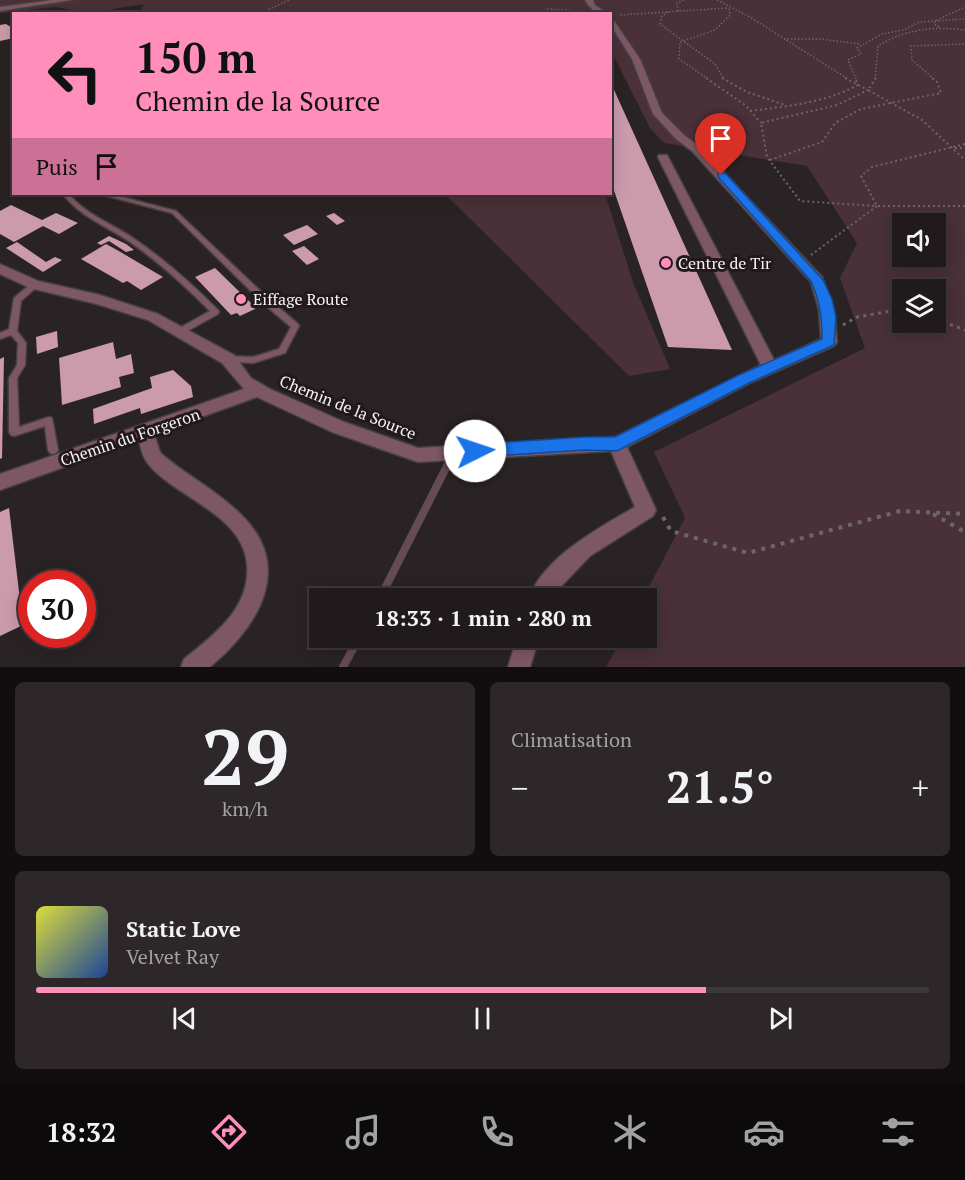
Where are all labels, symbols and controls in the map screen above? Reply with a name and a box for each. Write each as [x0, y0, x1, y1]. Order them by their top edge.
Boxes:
text: 150 m [135, 29, 256, 85]
icon: left [36, 36, 114, 114]
text: Chemin de la Source [135, 83, 380, 119]
pin [695, 113, 746, 175]
icon: arrive [704, 122, 737, 155]
icon: arrive [90, 150, 123, 183]
text: Puis [36, 152, 78, 181]
map controls [892, 213, 946, 333]
button: sound [892, 213, 946, 267]
place label: Centre de Tir [678, 252, 772, 274]
marker: Centre de Tir [659, 256, 673, 270]
button: layers [892, 279, 946, 333]
place label: Eiffage Route [253, 288, 348, 310]
marker: Eiffage Route [234, 292, 248, 306]
street label: Chemin de la Source [276, 370, 420, 444]
street label: Chemin du Forgeron [57, 403, 203, 471]
position arrow [443, 419, 507, 483]
speed limit sign: 30 [18, 570, 96, 648]
text: 18:33 · 1 min · 280 m [374, 603, 592, 632]
text: 29 [201, 704, 289, 807]
text: Climatisation [511, 726, 632, 753]
text: 21.5° [666, 756, 774, 816]
text: − [511, 766, 529, 809]
text: + [911, 766, 929, 809]
text: km/h [222, 795, 268, 822]
text: Static Love [126, 914, 241, 943]
text: Velvet Ray [126, 943, 219, 970]
icon: previous [168, 1002, 201, 1035]
icon: pause [466, 1002, 499, 1035]
icon: next [764, 1002, 797, 1035]
icon: directions [208, 1111, 250, 1153]
icon: music [342, 1111, 384, 1153]
icon: phone [476, 1111, 518, 1153]
icon: climate [609, 1111, 651, 1153]
icon: car [743, 1111, 785, 1153]
icon: filters [877, 1111, 919, 1153]
text: 18:32 [46, 1114, 116, 1150]

